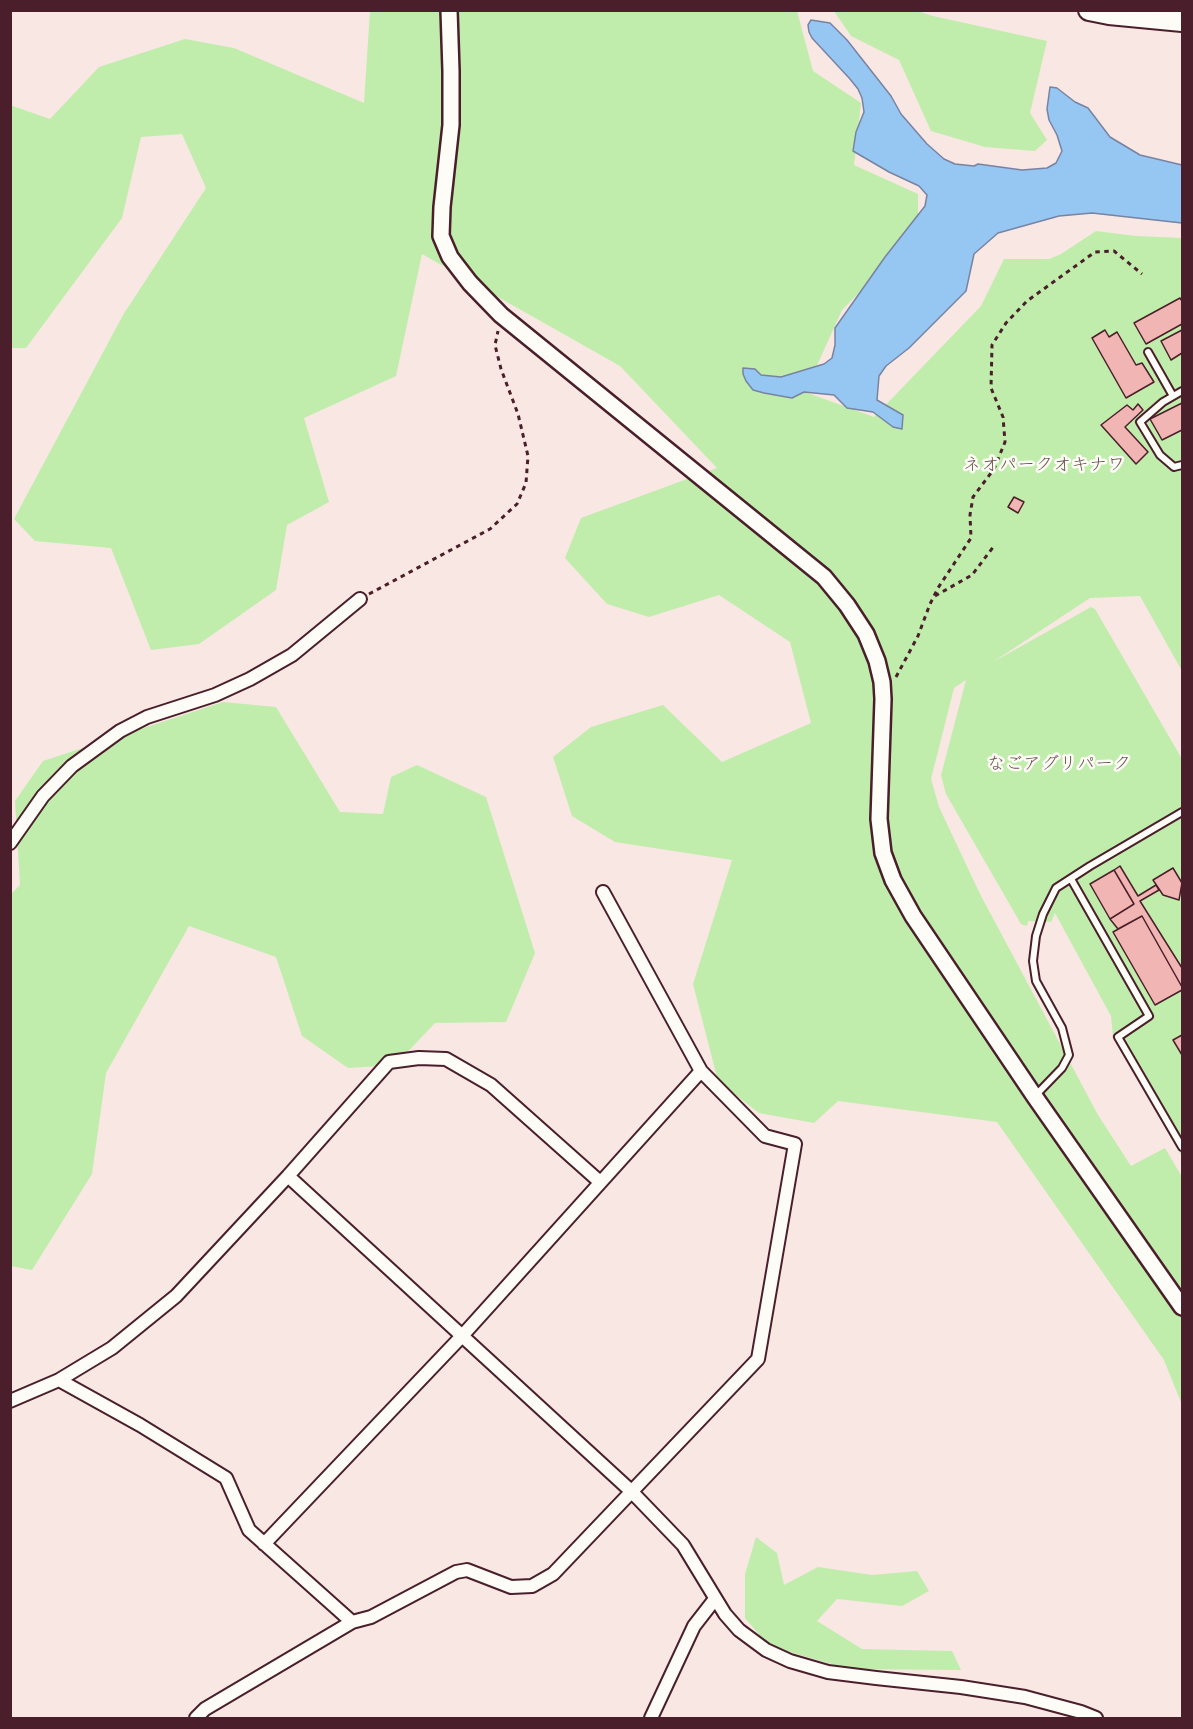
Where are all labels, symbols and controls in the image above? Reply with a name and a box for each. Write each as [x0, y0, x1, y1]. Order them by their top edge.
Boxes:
park label: ネオパークオキナワ [963, 457, 1125, 479]
park label: なごアグリパーク [987, 756, 1131, 778]

